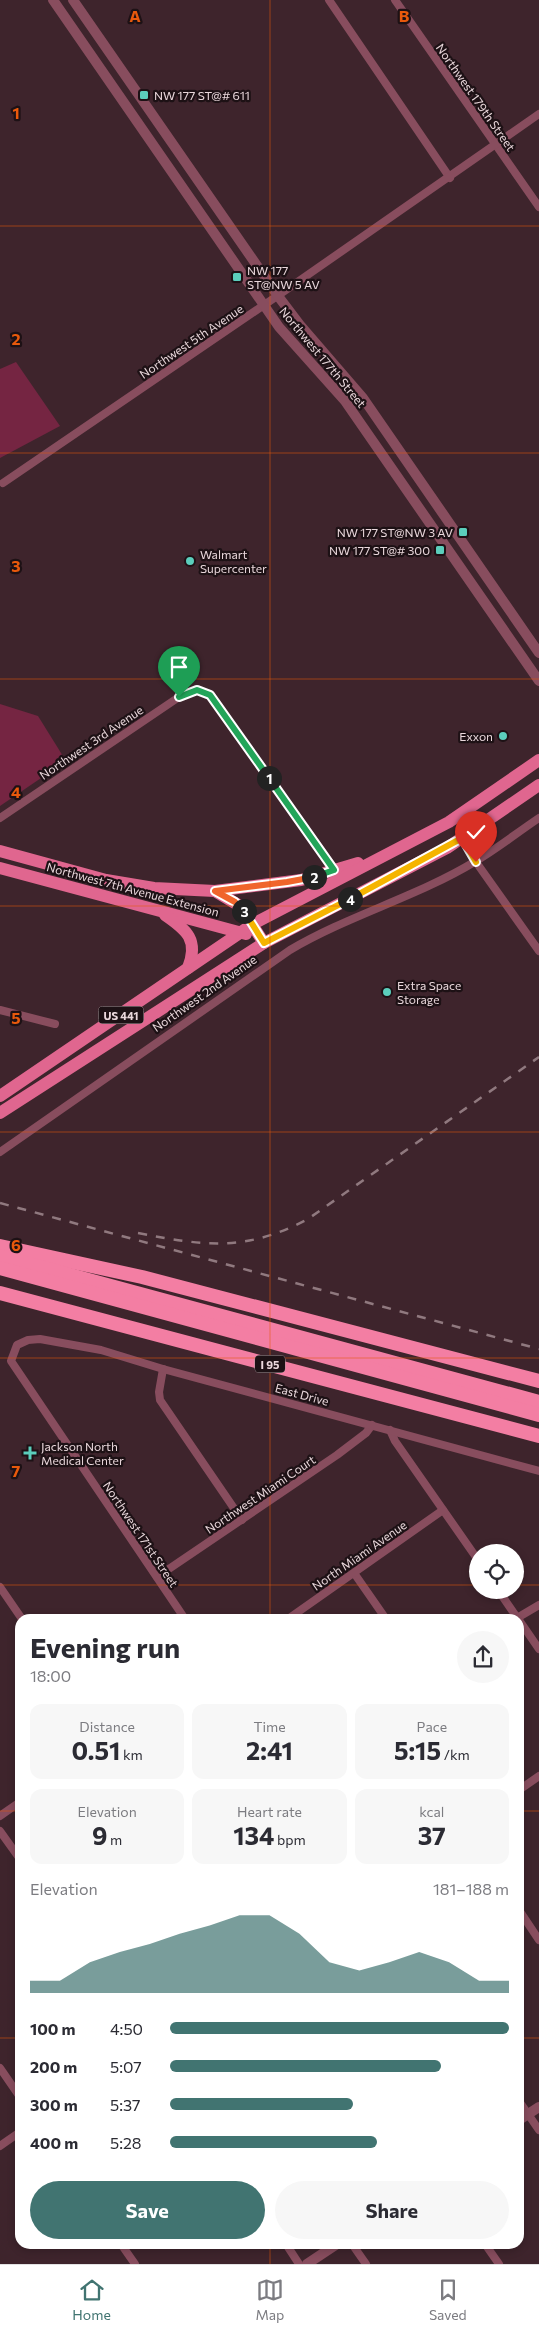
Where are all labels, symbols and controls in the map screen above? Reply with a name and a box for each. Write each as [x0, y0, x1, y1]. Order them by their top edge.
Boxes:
text: A [129, 6, 141, 25]
text: B [399, 6, 410, 25]
street label: Northwest 179th Street [434, 41, 518, 153]
place label: NW 177 ST@# 611 [154, 88, 250, 102]
marker: NW 177 ST@# 611 [138, 89, 150, 101]
text: 1 [12, 103, 20, 122]
place label: NW 177 ST@NW 5 AV [247, 263, 320, 291]
marker: NW 177 ST@NW 5 AV [231, 271, 243, 283]
street label: Northwest 5th Avenue [136, 301, 246, 381]
street label: Northwest 177th Street [277, 304, 369, 410]
text: 2 [11, 329, 21, 348]
place label: NW 177 ST@NW 3 AV [337, 525, 453, 539]
marker: NW 177 ST@NW 3 AV [457, 526, 469, 538]
place label: NW 177 ST@# 300 [329, 543, 430, 557]
marker: NW 177 ST@# 300 [434, 544, 446, 556]
place label: Walmart Supercenter [200, 547, 267, 575]
marker: Walmart Supercenter [184, 555, 196, 567]
text: 3 [11, 556, 21, 575]
pin [158, 646, 200, 697]
icon: arrive [165, 653, 193, 681]
street label: Northwest 3rd Avenue [37, 702, 145, 782]
place label: Exxon [459, 729, 493, 743]
marker: Exxon [497, 730, 509, 742]
pin: 1 [256, 766, 282, 790]
text: 1 [266, 770, 273, 787]
text: 4 [11, 782, 21, 801]
pin [455, 811, 497, 862]
icon: check [462, 818, 490, 846]
street label: Northwest 7th Avenue Extension [45, 859, 221, 919]
pin: 2 [302, 864, 326, 890]
text: 2 [311, 869, 318, 886]
pin: 4 [338, 886, 362, 912]
text: 4 [346, 891, 355, 908]
pin: 3 [232, 898, 256, 924]
text: 3 [240, 903, 249, 920]
street label: Northwest 2nd Avenue [149, 952, 259, 1034]
place label: Extra Space Storage [397, 978, 461, 1006]
marker: Extra Space Storage [381, 986, 393, 998]
road number: US 441 [98, 1006, 144, 1024]
text: 5 [11, 1008, 21, 1027]
text: 6 [11, 1235, 21, 1254]
road number: I 95 [255, 1356, 285, 1372]
street label: East Drive [274, 1380, 330, 1408]
place label: Jackson North Medical Center [41, 1439, 124, 1467]
marker: Jackson North Medical Center [23, 1446, 37, 1460]
street label: Northwest Miami Court [202, 1452, 318, 1536]
text: 7 [12, 1461, 21, 1480]
street label: Northwest 171st Street [100, 1479, 182, 1589]
street label: North Miami Avenue [309, 1517, 409, 1593]
map controls [469, 1544, 524, 1599]
button: locate [469, 1544, 524, 1599]
text: Evening run [30, 1630, 180, 1664]
button: share [457, 1631, 509, 1683]
text: 18:00 [30, 1666, 71, 1685]
text: Distance [79, 1718, 135, 1735]
text: Time [253, 1718, 286, 1735]
text: Pace [417, 1718, 447, 1735]
text: 0.51 [72, 1735, 120, 1765]
text: 2:41 [246, 1735, 293, 1765]
text: 5:15 [394, 1735, 441, 1765]
text: km [120, 1746, 143, 1763]
text: /km [441, 1746, 470, 1763]
text: Elevation [78, 1803, 137, 1820]
text: Heart rate [237, 1803, 302, 1820]
text: kcal [419, 1803, 444, 1820]
text: 9 [92, 1820, 107, 1850]
text: 134 [233, 1820, 274, 1850]
text: 37 [418, 1820, 446, 1850]
text: m [107, 1831, 122, 1848]
text: bpm [274, 1831, 306, 1848]
text: Elevation [30, 1879, 98, 1898]
text: 181–188 m [433, 1879, 509, 1898]
text: 100 m [30, 2019, 76, 2038]
text: 4:50 [110, 2019, 143, 2038]
text: 200 m [30, 2057, 77, 2076]
text: 5:07 [110, 2057, 142, 2076]
text: 300 m [30, 2095, 78, 2114]
text: 5:37 [110, 2095, 140, 2114]
text: 400 m [30, 2133, 78, 2152]
text: 5:28 [110, 2133, 142, 2152]
button: Save [30, 2181, 265, 2239]
button: Share [275, 2181, 509, 2239]
tab: Home [72, 2276, 111, 2323]
tab: Map [255, 2276, 284, 2323]
tab: Saved [429, 2276, 467, 2323]

